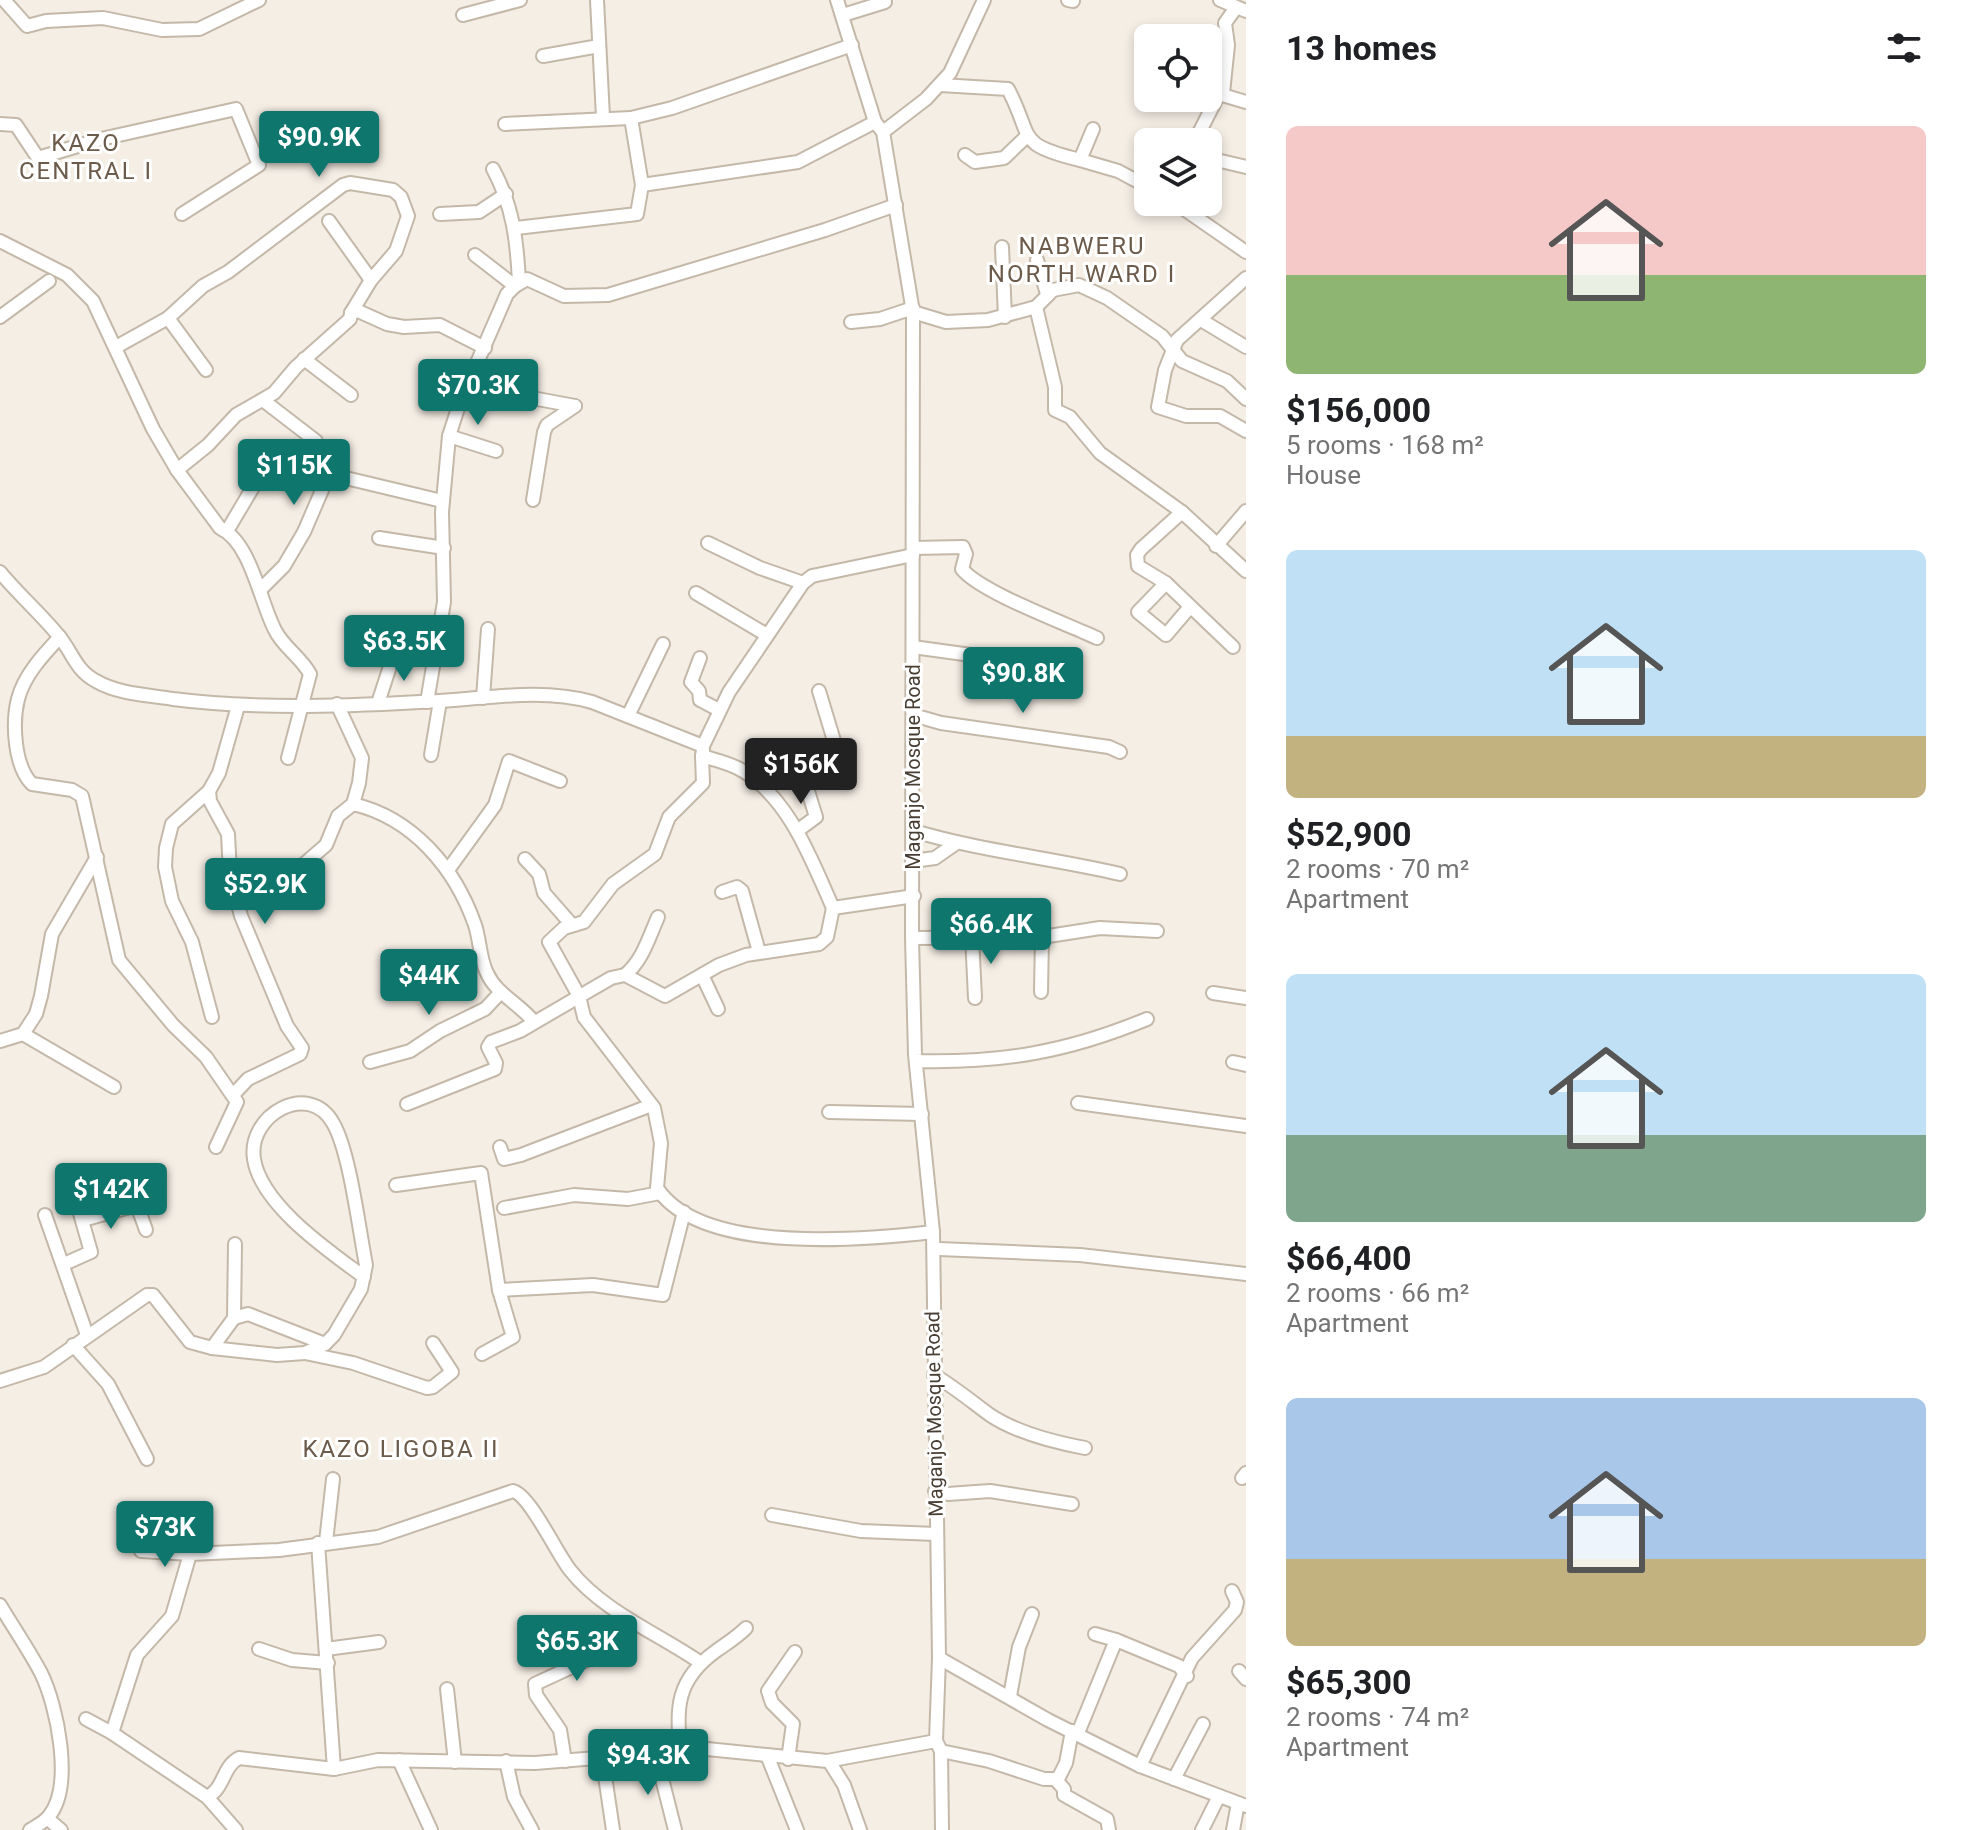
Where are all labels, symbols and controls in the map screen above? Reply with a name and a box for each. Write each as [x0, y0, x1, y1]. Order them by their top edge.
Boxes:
map controls [1134, 24, 1222, 216]
button: locate [1134, 24, 1222, 112]
icon: filters [1882, 26, 1926, 70]
text: 13 homes [1286, 28, 1437, 68]
pin: $90.9K [254, 111, 384, 179]
text: $90.9K [277, 122, 361, 152]
button: layers [1134, 128, 1222, 216]
district label: KAZO CENTRAL I [19, 129, 153, 185]
icon: home [1534, 178, 1678, 322]
district label: NABWERU NORTH WARD I [988, 232, 1176, 288]
pin: $70.3K [413, 359, 543, 427]
text: $70.3K [436, 370, 520, 400]
text: $156,000 [1286, 390, 1431, 430]
text: 5 rooms · 168 m² [1286, 430, 1484, 460]
pin: $115K [238, 439, 350, 507]
text: $115K [256, 450, 332, 480]
text: House [1286, 460, 1361, 490]
icon: home [1534, 602, 1678, 746]
pin: $63.5K [339, 615, 469, 683]
text: $63.5K [362, 626, 446, 656]
pin: $90.8K [958, 647, 1088, 715]
text: $90.8K [981, 658, 1065, 688]
street label: Maganjo Mosque Road [901, 664, 925, 870]
pin: $156K [745, 738, 857, 806]
text: $156K [763, 749, 839, 779]
text: $52,900 [1286, 814, 1411, 854]
text: 2 rooms · 70 m² [1286, 854, 1469, 884]
pin: $52.9K [200, 858, 330, 926]
text: $52.9K [223, 869, 307, 899]
text: Apartment [1286, 884, 1409, 914]
pin: $66.4K [926, 898, 1056, 966]
text: $66.4K [949, 909, 1033, 939]
pin: $44K [382, 949, 476, 1017]
text: $44K [398, 960, 460, 990]
icon: home [1534, 1026, 1678, 1170]
pin: $142K [55, 1163, 167, 1231]
text: $142K [73, 1174, 149, 1204]
text: $66,400 [1286, 1238, 1411, 1278]
text: 2 rooms · 66 m² [1286, 1278, 1469, 1308]
text: Apartment [1286, 1308, 1409, 1338]
street label: Maganjo Mosque Road [920, 1311, 948, 1517]
district label: KAZO LIGOBA II [302, 1435, 500, 1463]
icon: home [1534, 1450, 1678, 1594]
pin: $73K [118, 1501, 212, 1569]
text: $73K [134, 1512, 196, 1542]
pin: $65.3K [512, 1615, 642, 1683]
text: $65.3K [535, 1626, 619, 1656]
text: $65,300 [1286, 1662, 1411, 1702]
text: 2 rooms · 74 m² [1286, 1702, 1469, 1732]
pin: $94.3K [583, 1729, 713, 1797]
text: Apartment [1286, 1732, 1409, 1762]
text: $94.3K [606, 1740, 690, 1770]

